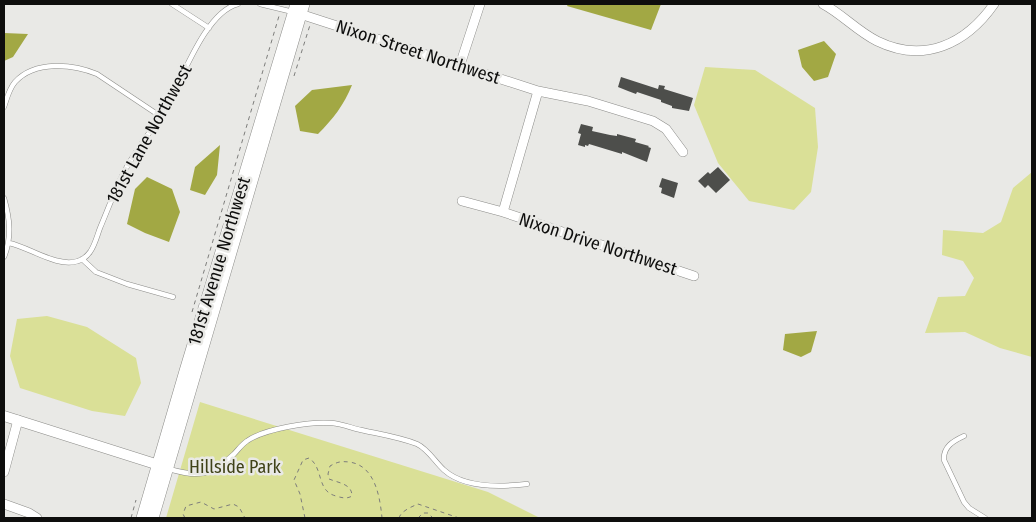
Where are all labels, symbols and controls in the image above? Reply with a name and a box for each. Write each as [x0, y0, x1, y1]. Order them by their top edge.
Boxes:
street label: Nixon Street Northwest [333, 15, 503, 89]
street label: 181st Lane Northwest [102, 60, 196, 208]
street label: 181st Avenue Northwest [183, 174, 255, 348]
street label: Nixon Drive Northwest [516, 208, 680, 280]
park label: Hillside Park [189, 456, 282, 478]

